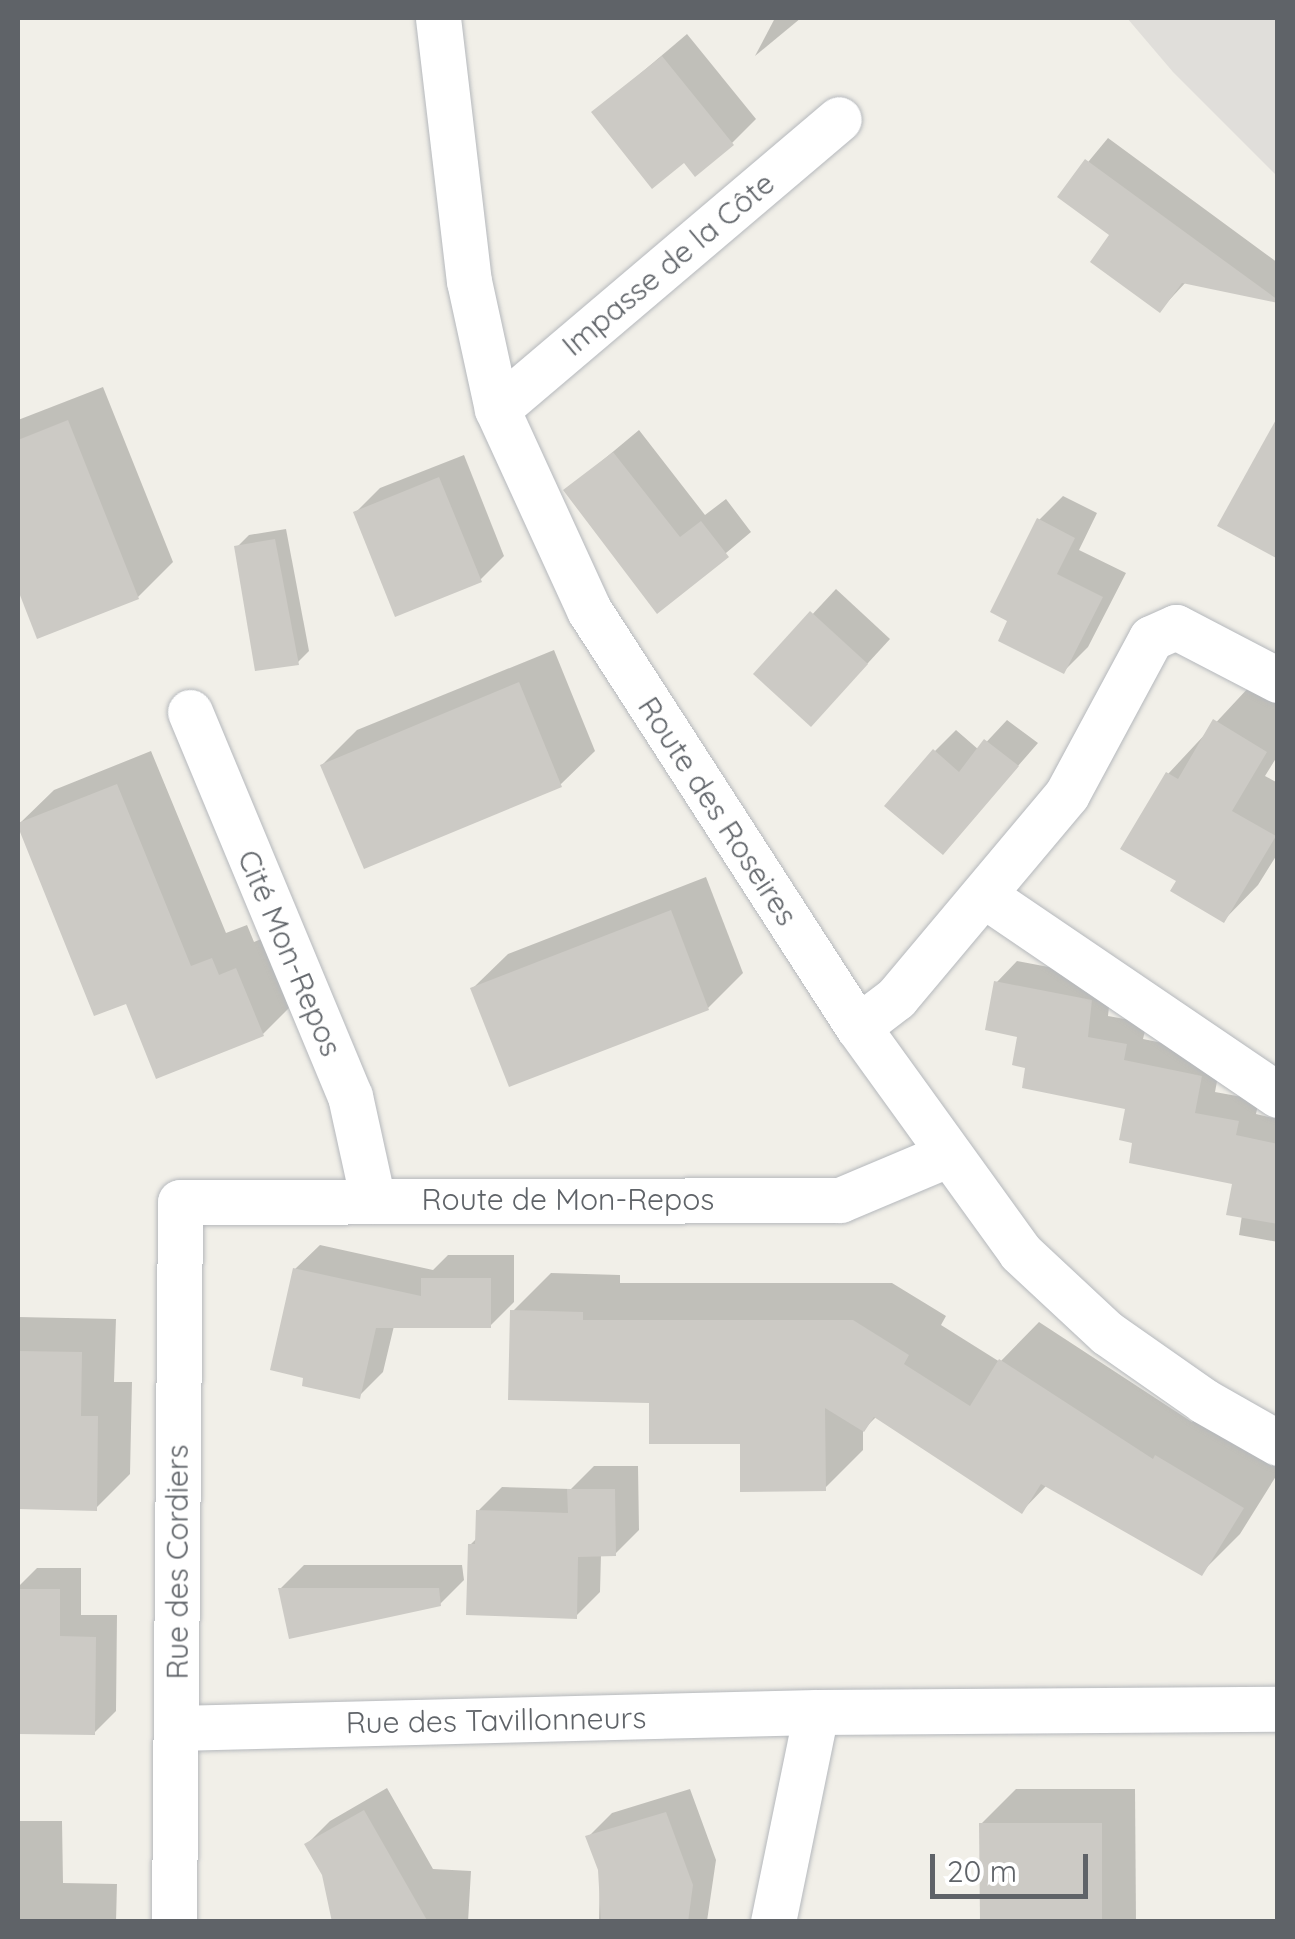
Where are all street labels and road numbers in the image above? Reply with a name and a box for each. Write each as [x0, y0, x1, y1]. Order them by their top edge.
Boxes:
street label: Impasse de la Côte [555, 165, 781, 363]
street label: Route des Roseires [631, 690, 805, 932]
street label: Cité Mon-Repos [230, 845, 350, 1061]
street label: Route de Mon-Repos [422, 1181, 714, 1217]
street label: Rue des Cordiers [159, 1444, 195, 1680]
street label: Rue des Tavillonneurs [345, 1699, 647, 1741]

